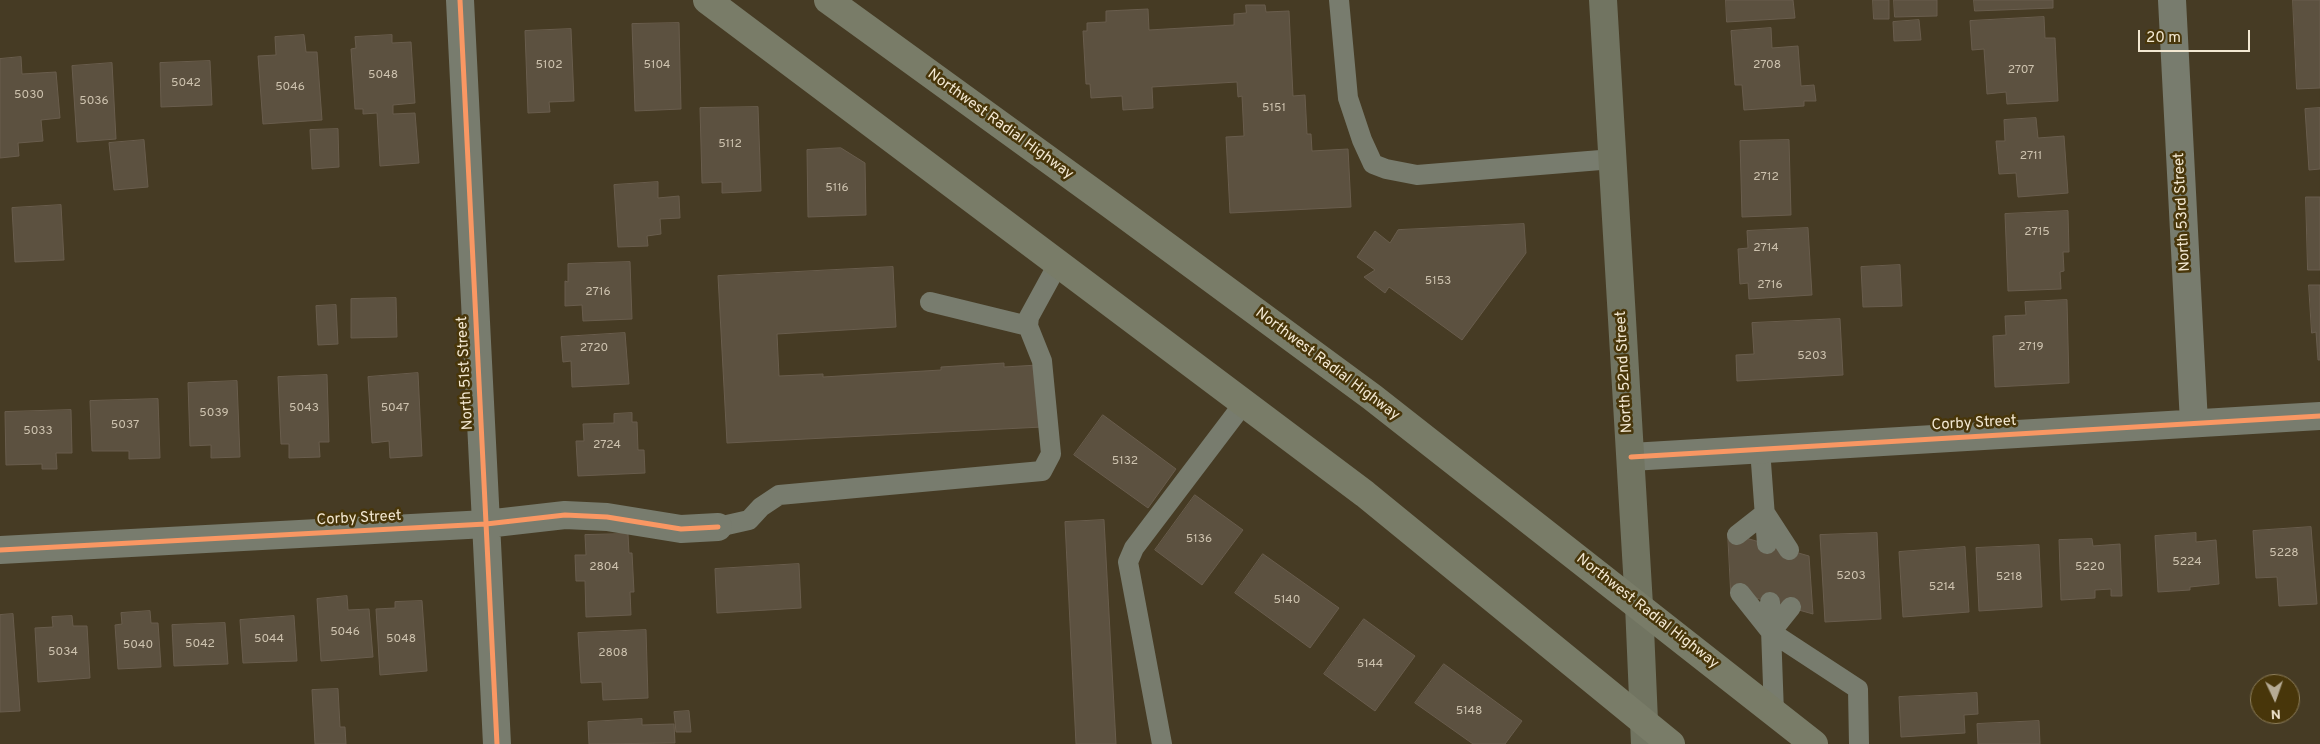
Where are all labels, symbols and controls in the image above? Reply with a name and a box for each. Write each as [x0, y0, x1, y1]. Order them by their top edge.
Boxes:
scale bar [2140, 20, 2252, 52]
text: 20 m [2146, 29, 2181, 48]
house number: 5102 [536, 59, 562, 73]
house number: 5104 [643, 59, 671, 73]
house number: 2708 [1753, 59, 1781, 73]
house number: 2707 [2008, 64, 2034, 78]
street label: Northwest Radial Highway [923, 66, 1077, 184]
house number: 5048 [368, 69, 398, 83]
house number: 5042 [171, 77, 201, 91]
house number: 5046 [275, 81, 305, 95]
house number: 5030 [14, 89, 44, 103]
house number: 5036 [79, 95, 109, 109]
house number: 5151 [1262, 102, 1286, 116]
house number: 5112 [718, 138, 742, 152]
house number: 2711 [2020, 150, 2042, 164]
street label: North 53rd Street [2171, 152, 2195, 272]
house number: 2712 [1753, 171, 1779, 185]
house number: 5116 [825, 182, 849, 196]
house number: 2715 [2024, 226, 2050, 240]
house number: 2714 [1753, 242, 1779, 256]
house number: 5153 [1425, 275, 1451, 289]
house number: 2716 [1757, 279, 1783, 293]
house number: 2716 [585, 286, 611, 300]
street label: Northwest Radial Highway [1251, 305, 1403, 425]
street label: North 52nd Street [1613, 310, 1637, 434]
street label: North 51st Street [454, 315, 478, 431]
house number: 2719 [2018, 341, 2044, 355]
house number: 2720 [580, 342, 608, 356]
house number: 5203 [1797, 350, 1827, 364]
house number: 5043 [289, 402, 319, 416]
house number: 5047 [381, 402, 409, 416]
house number: 5039 [199, 407, 229, 421]
street label: Corby Street [1931, 413, 2017, 435]
house number: 5037 [111, 419, 139, 433]
house number: 5033 [23, 425, 53, 439]
house number: 2724 [593, 439, 621, 453]
house number: 5132 [1112, 455, 1138, 469]
street label: Corby Street [316, 508, 402, 530]
house number: 5136 [1186, 533, 1212, 547]
house number: 5228 [2269, 547, 2299, 561]
street label: Northwest Radial Highway [1572, 551, 1722, 673]
house number: 5224 [2172, 556, 2202, 570]
house number: 2804 [589, 561, 619, 575]
house number: 5220 [2075, 561, 2105, 575]
house number: 5203 [1836, 570, 1866, 584]
house number: 5218 [1996, 571, 2022, 585]
house number: 5214 [1929, 581, 1955, 595]
house number: 5140 [1274, 594, 1300, 608]
house number: 5046 [330, 626, 360, 640]
house number: 5044 [254, 633, 284, 647]
house number: 5048 [386, 633, 416, 647]
house number: 5042 [185, 638, 215, 652]
house number: 5040 [123, 639, 153, 653]
house number: 5034 [48, 646, 78, 660]
house number: 2808 [598, 647, 628, 661]
house number: 5144 [1357, 658, 1383, 672]
north arrow [2250, 674, 2300, 724]
house number: 5148 [1456, 705, 1482, 719]
text: N [2270, 705, 2281, 722]

